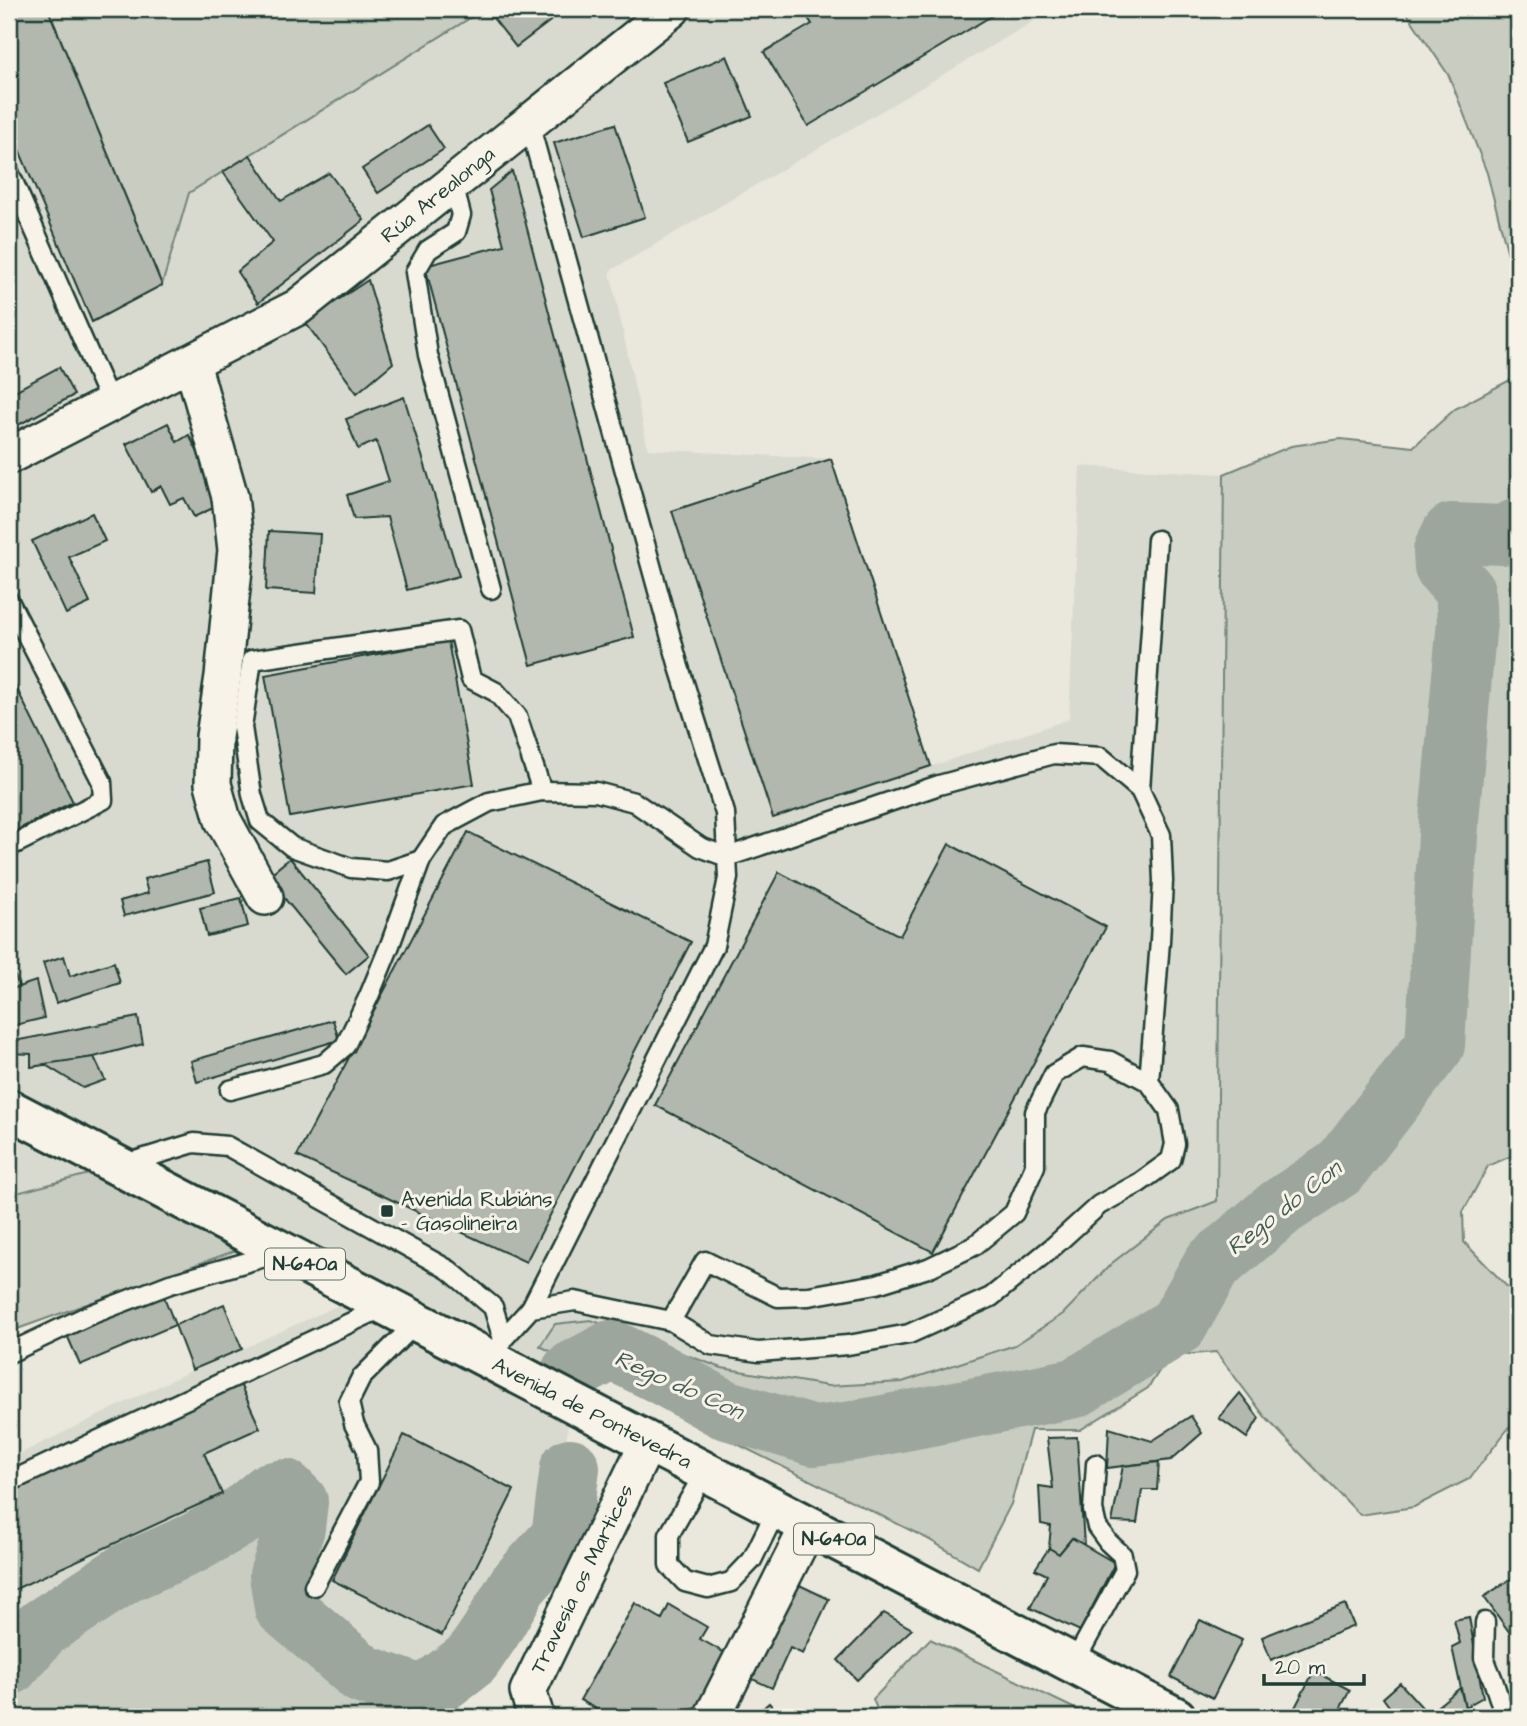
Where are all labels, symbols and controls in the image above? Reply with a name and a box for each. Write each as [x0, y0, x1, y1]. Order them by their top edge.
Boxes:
street label: Rúa Arealonga [375, 140, 503, 252]
water label: Rego do Con [1220, 1152, 1351, 1264]
place label: Avenida Rubiáns - Gasolineira [401, 1185, 553, 1238]
marker: Avenida Rubiáns - Gasolineira [379, 1203, 395, 1219]
road number: N-640a [265, 1248, 345, 1280]
water label: Rego do Con [609, 1342, 751, 1430]
street label: Avenida de Pontevedra [487, 1350, 697, 1476]
street label: Travesía os Martices [523, 1479, 641, 1679]
road number: N-640a [794, 1524, 874, 1554]
scale bar [1264, 1642, 1364, 1686]
text: 20 m [1275, 1653, 1326, 1682]

